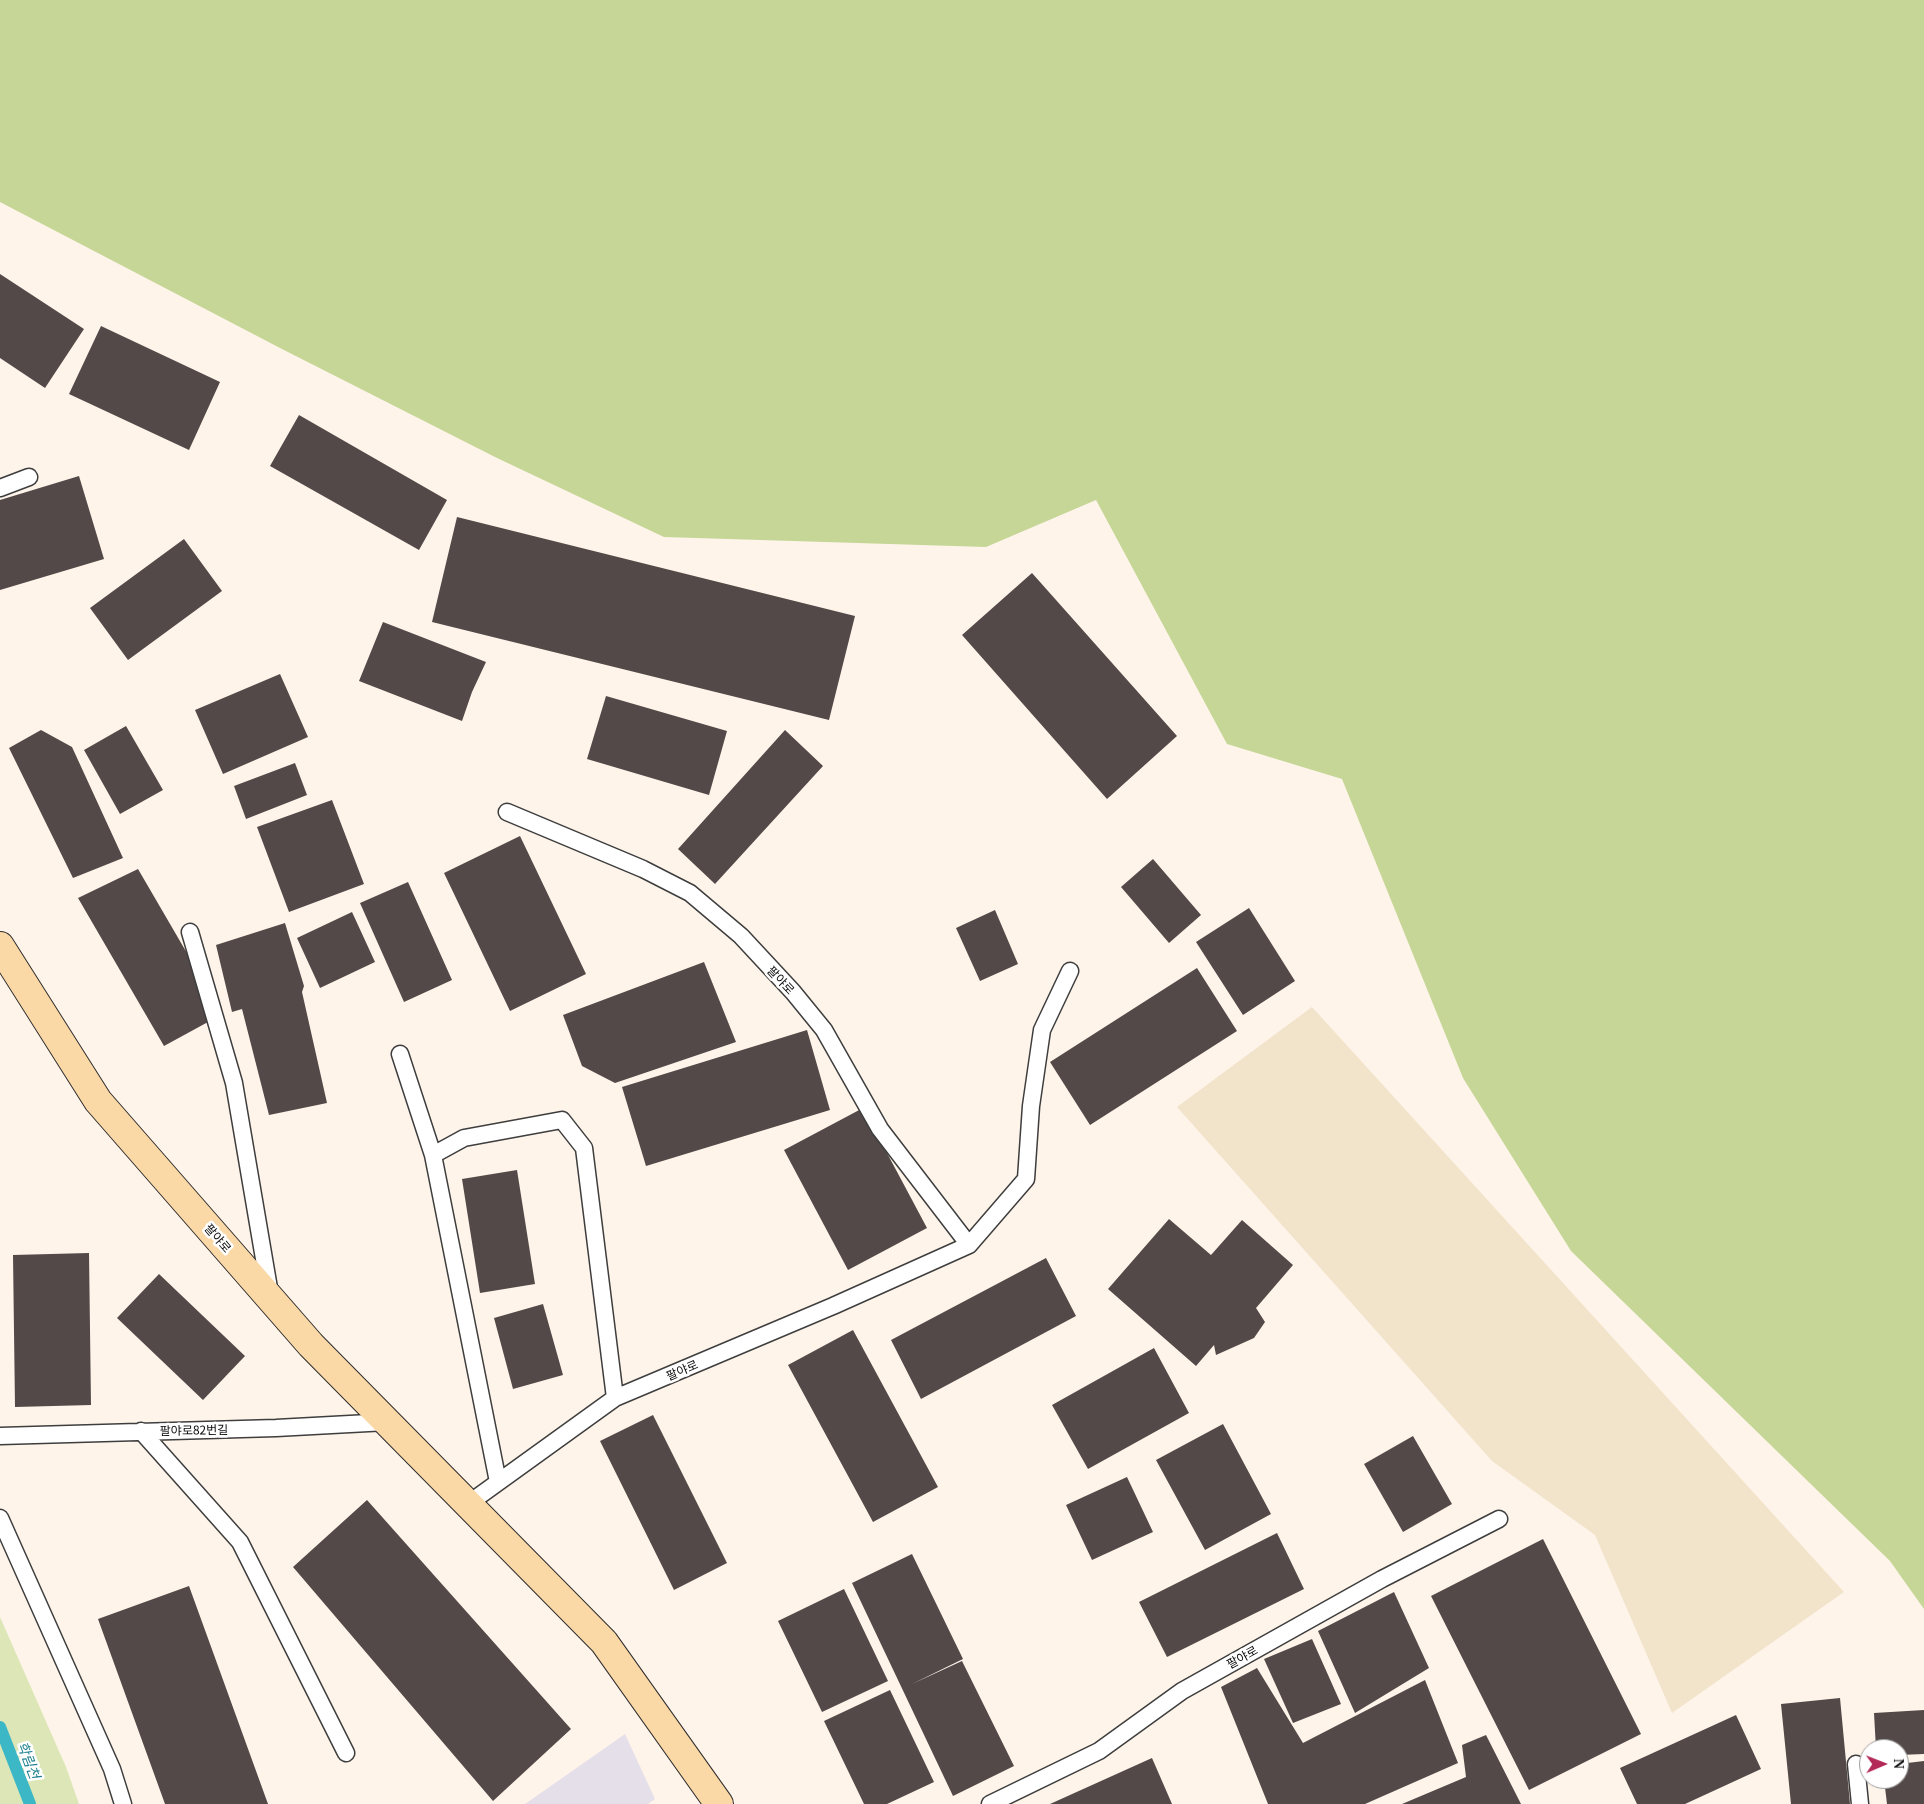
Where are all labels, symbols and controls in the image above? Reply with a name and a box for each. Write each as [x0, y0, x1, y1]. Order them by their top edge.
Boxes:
street label: 팔야로 [764, 963, 798, 997]
street label: 팔야로 [202, 1221, 234, 1255]
street label: 팔야로 [664, 1357, 700, 1383]
street label: 팔야로82번길 [160, 1422, 228, 1438]
street label: 팔야로 [1224, 1643, 1260, 1671]
water label: 학림천 [14, 1739, 44, 1781]
north arrow [1859, 1739, 1909, 1789]
text: N [1891, 1759, 1906, 1769]

